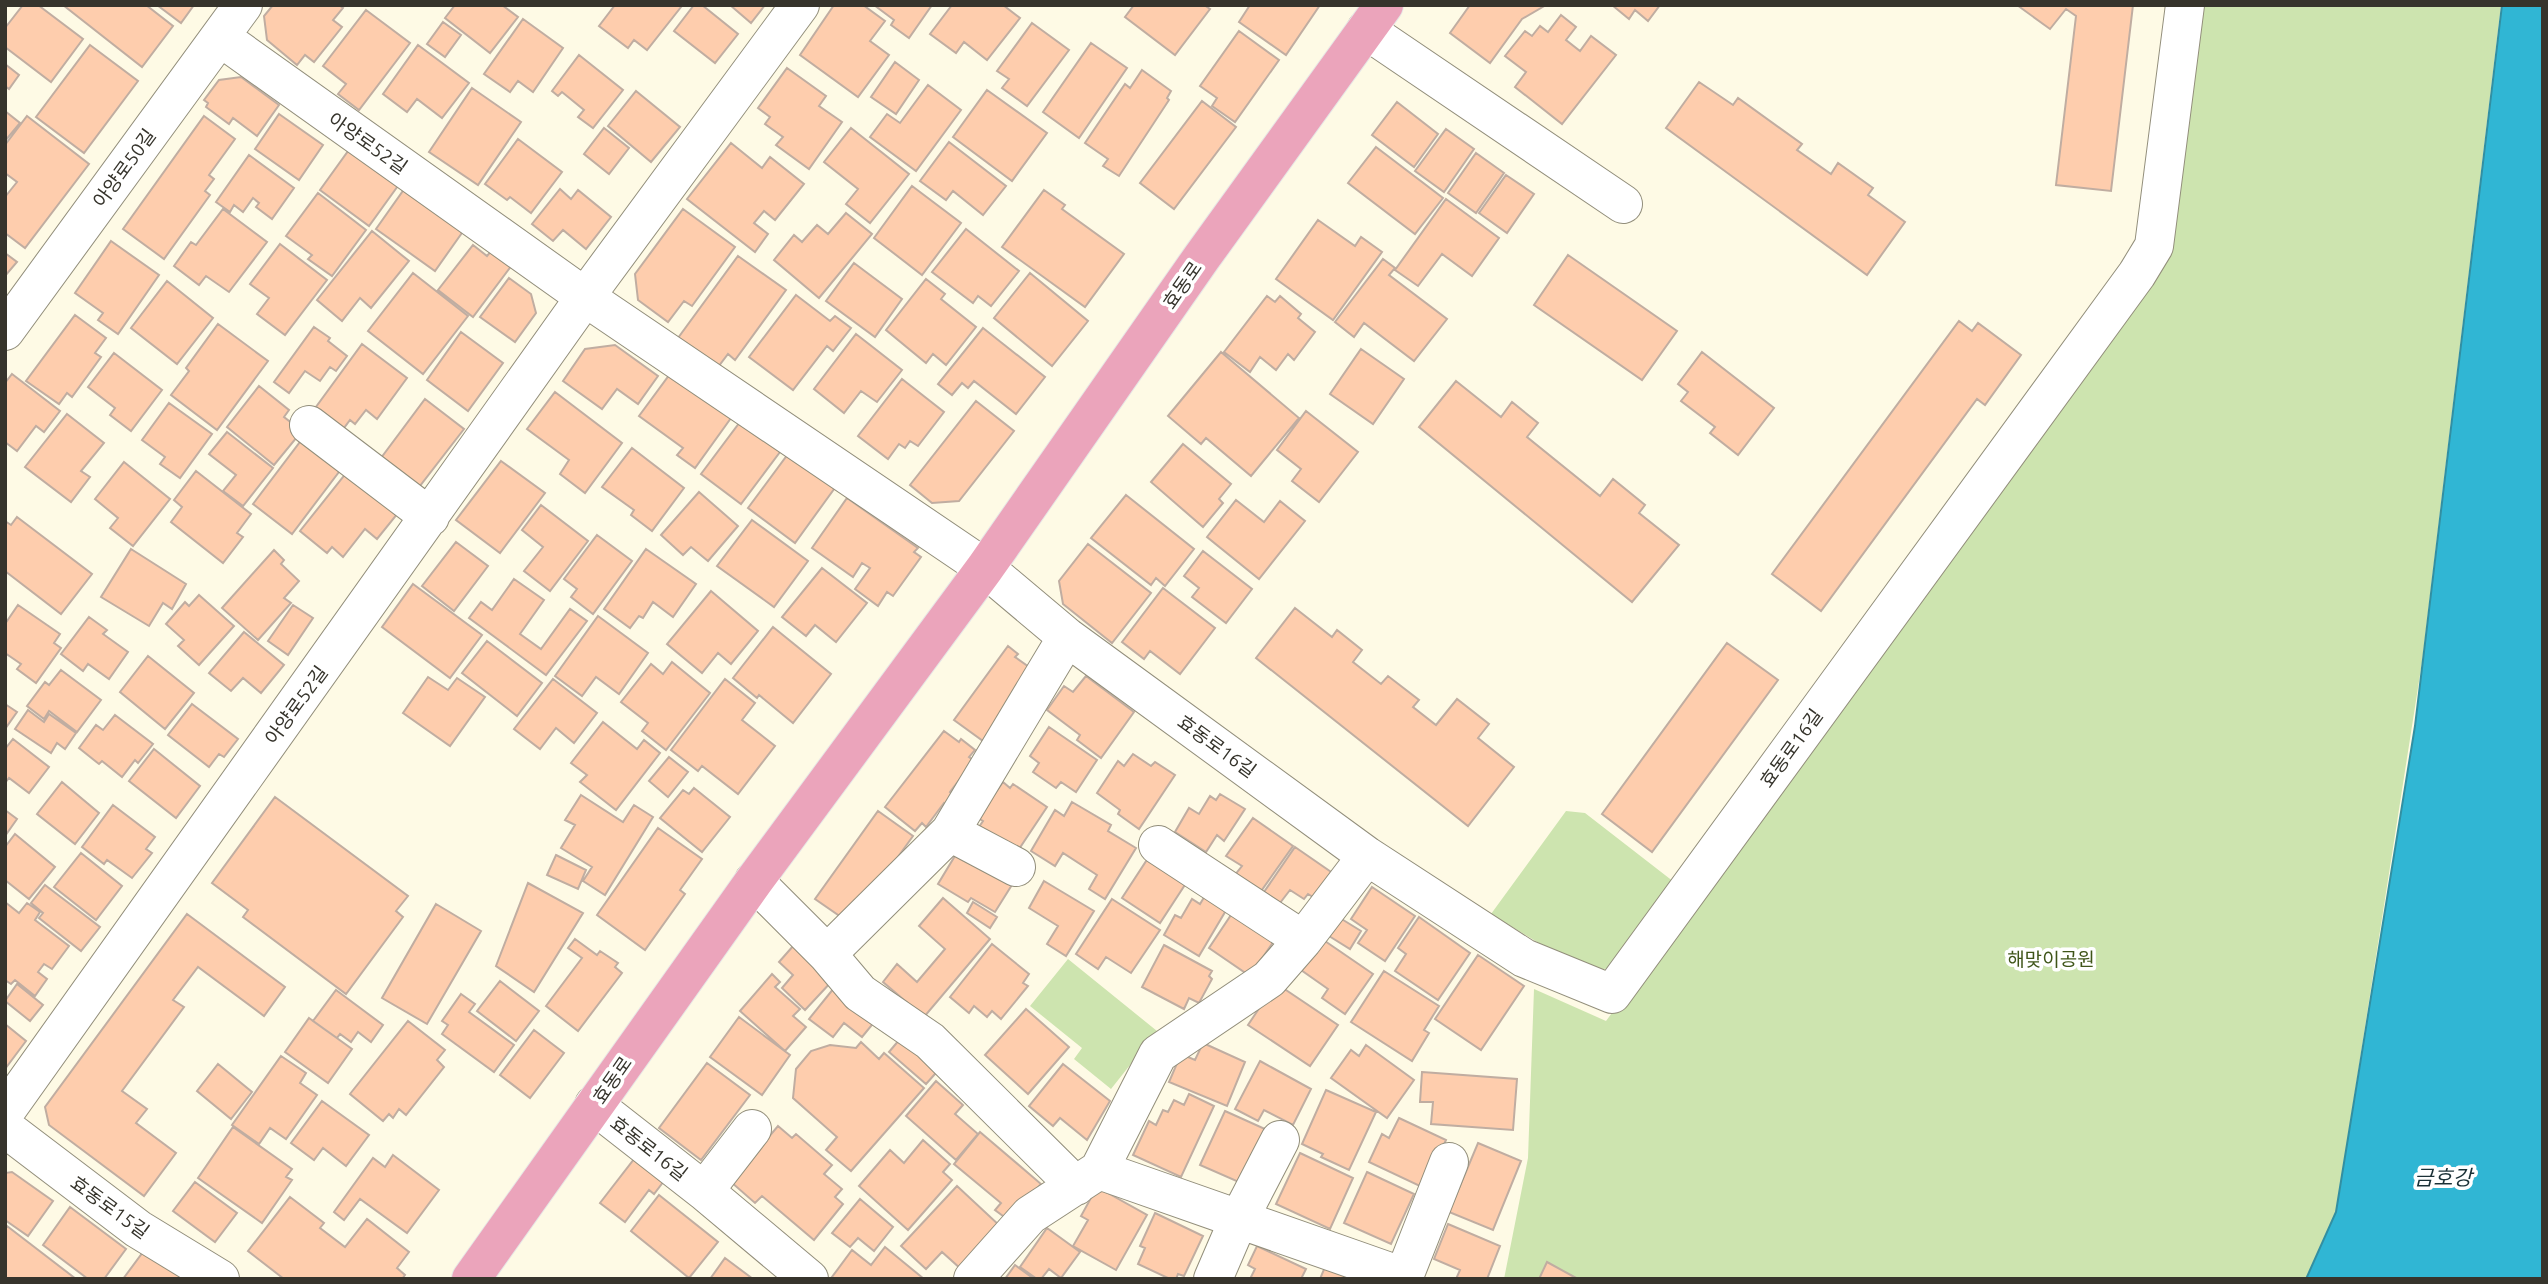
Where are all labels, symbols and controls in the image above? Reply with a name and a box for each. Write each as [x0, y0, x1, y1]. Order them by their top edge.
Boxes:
street label: 아양로52길 [324, 108, 412, 178]
street label: 아양로50길 [88, 125, 160, 211]
street label: 효동로 [1158, 257, 1206, 313]
street label: 아양로52길 [260, 662, 332, 748]
street label: 효동로16길 [1755, 705, 1827, 791]
street label: 효동로16길 [1174, 710, 1260, 782]
park label: 해맞이공원 [2007, 948, 2095, 970]
street label: 효동로 [588, 1052, 636, 1108]
street label: 효동로16길 [606, 1111, 692, 1185]
water label: 금호강 [2414, 1165, 2475, 1189]
street label: 효동로15길 [67, 1171, 153, 1243]

